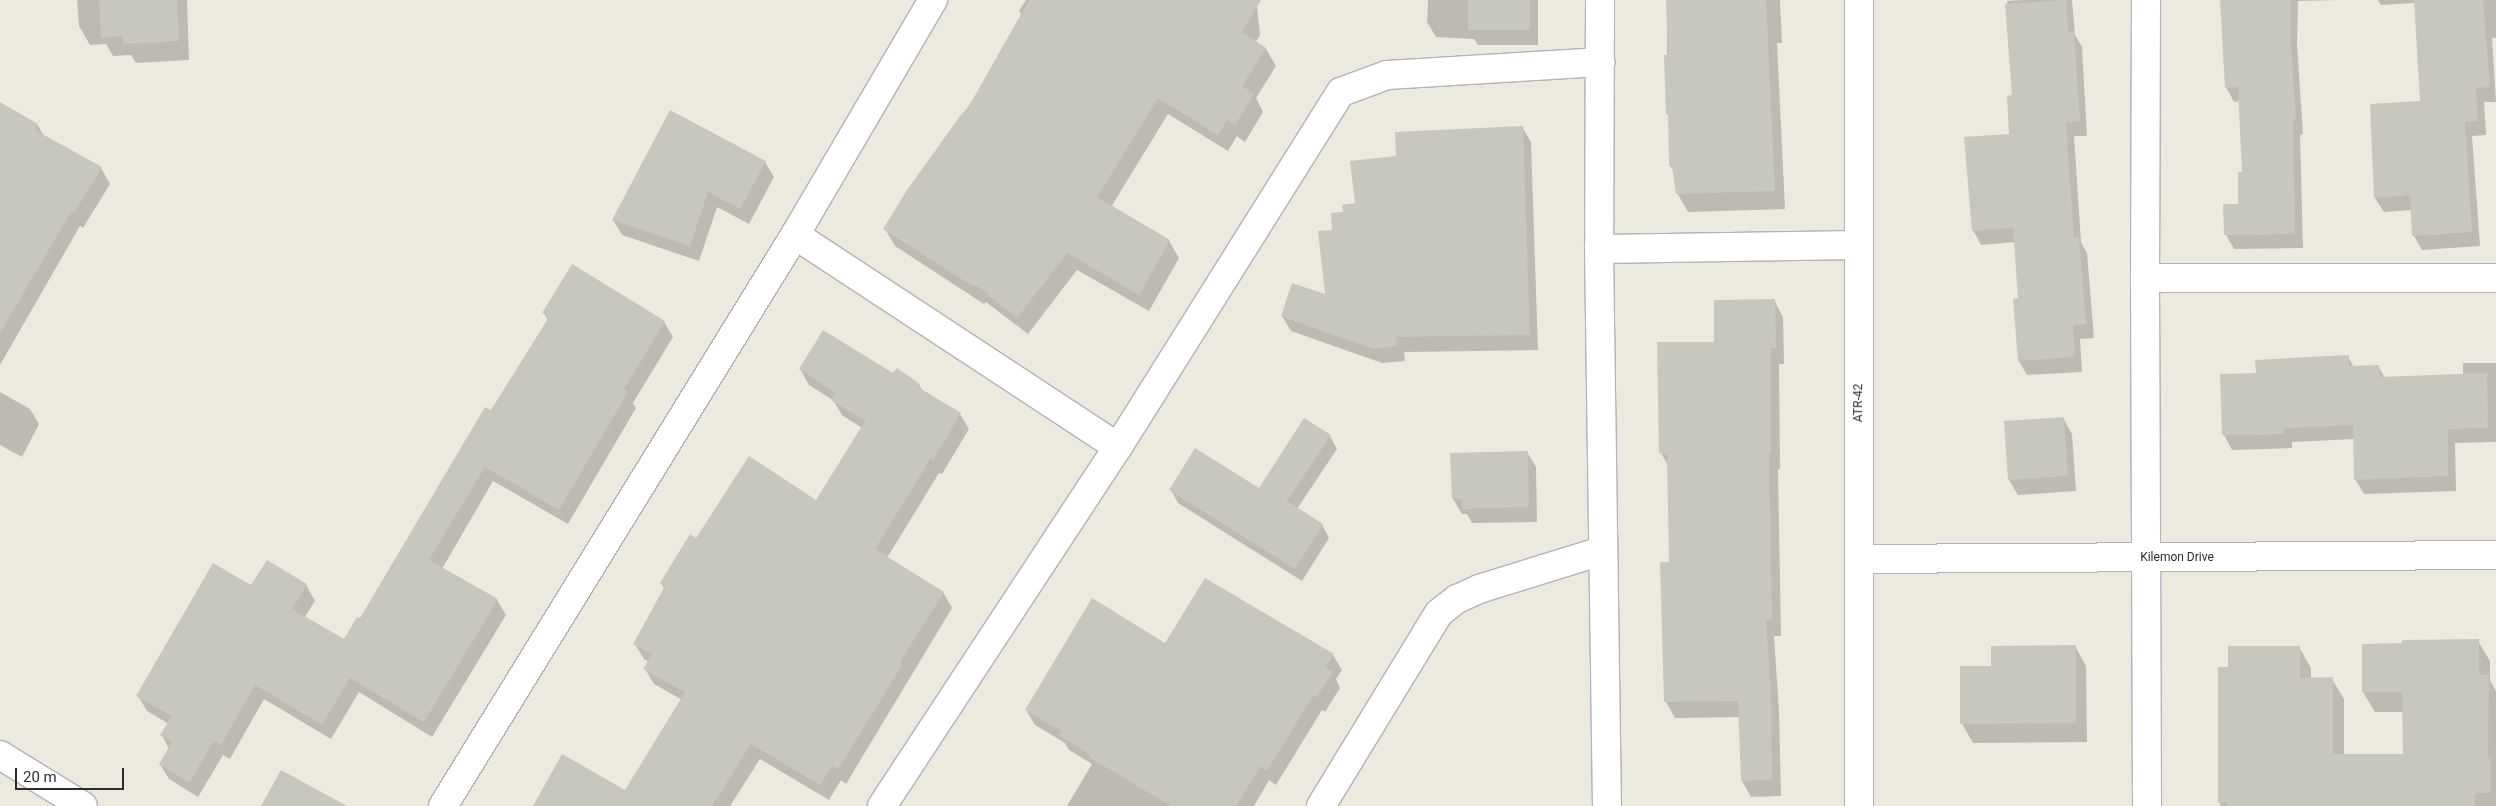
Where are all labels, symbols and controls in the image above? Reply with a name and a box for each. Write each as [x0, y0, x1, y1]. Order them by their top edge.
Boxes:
street label: ATR-42 [1852, 384, 1866, 422]
street label: Kilemon Drive [2140, 551, 2214, 565]
scale bar [18, 758, 126, 790]
text: 20 m [23, 768, 57, 786]

